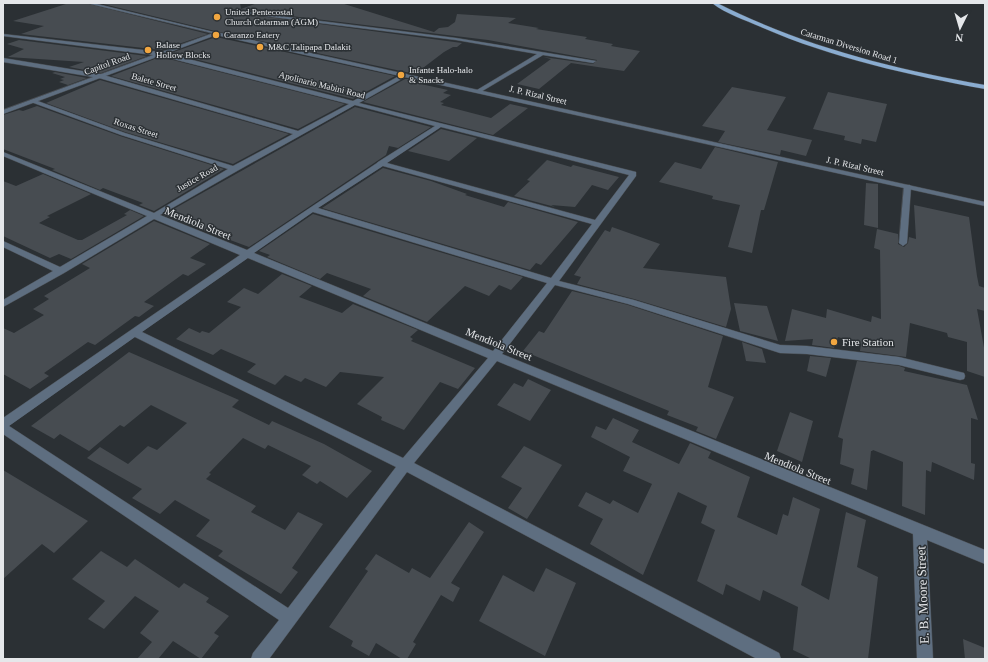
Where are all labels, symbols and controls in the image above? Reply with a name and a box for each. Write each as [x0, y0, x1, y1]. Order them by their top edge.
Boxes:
place label: United Pentecostal Church Catarman (AGM) [225, 7, 318, 27]
north arrow [940, 8, 980, 48]
marker: United Pentecostal Church Catarman (AGM) [212, 12, 222, 22]
street label: Catarman Diversion Road 1 [799, 26, 899, 66]
marker: Caranzo Eatery [211, 30, 221, 40]
place label: Caranzo Eatery [224, 30, 280, 40]
text: N [955, 32, 964, 44]
place label: Balase Hollow Blocks [156, 40, 211, 60]
marker: M&C Talipapa Dalakit [255, 42, 265, 52]
place label: M&C Talipapa Dalakit [268, 42, 351, 52]
marker: Balase Hollow Blocks [143, 45, 153, 55]
street label: Capitol Road [83, 51, 132, 77]
place label: Infante Halo-halo & Snacks [409, 65, 473, 85]
street label: Apolinario Mabini Road [278, 69, 367, 101]
marker: Infante Halo-halo & Snacks [396, 70, 406, 80]
street label: Balete Street [130, 71, 178, 93]
street label: J. P. Rizal Street [508, 84, 568, 107]
street label: Roxas Street [113, 116, 160, 140]
street label: J. P. Rizal Street [825, 155, 885, 178]
street label: Justice Road [175, 162, 220, 194]
street label: Mendiola Street [163, 204, 233, 242]
street label: Mendiola Street [464, 325, 534, 363]
place label: Fire Station [842, 336, 894, 348]
marker: Fire Station [829, 337, 839, 347]
street label: Mendiola Street [763, 449, 833, 487]
street label: E. B. Moore Street [913, 545, 932, 644]

